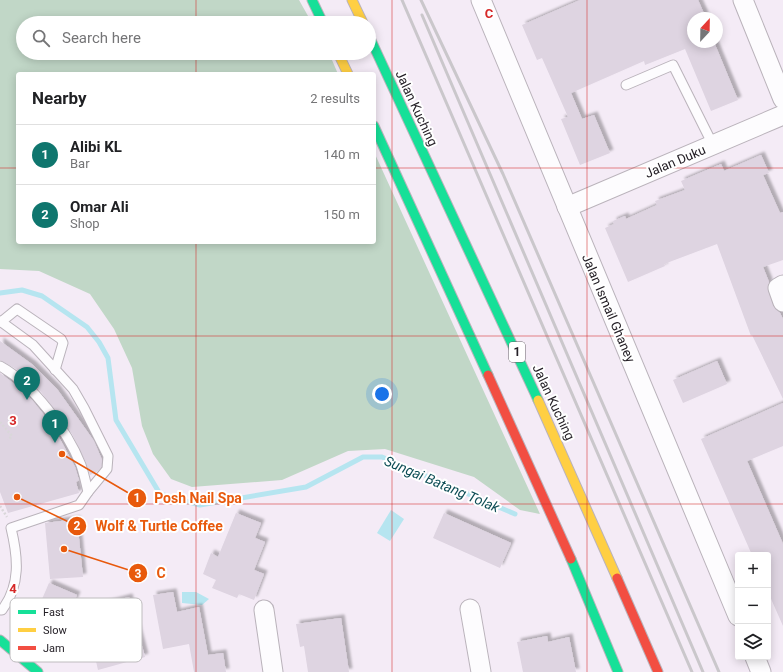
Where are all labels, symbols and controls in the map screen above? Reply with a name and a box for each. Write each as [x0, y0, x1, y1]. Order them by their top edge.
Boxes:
text: C [485, 6, 494, 21]
north arrow [687, 12, 723, 48]
search box [16, 16, 376, 60]
icon: search [30, 27, 52, 49]
text: Search here [62, 29, 141, 47]
street label: Jalan Kuching [392, 68, 441, 148]
text: Nearby [32, 88, 87, 108]
text: 2 results [310, 91, 360, 106]
text: Alibi KL [70, 138, 122, 156]
street label: Jalan Duku [643, 142, 708, 181]
text: 1 [41, 147, 49, 162]
text: 140 m [323, 147, 360, 162]
text: Bar [70, 156, 90, 171]
text: Omar Ali [70, 198, 129, 216]
text: 2 [41, 207, 49, 222]
text: 150 m [323, 207, 360, 222]
text: Shop [70, 216, 100, 231]
street label: Jalan Ismail Ghaney [579, 252, 638, 365]
road number: 1 [509, 342, 525, 362]
street label: Jalan Kuching [529, 362, 578, 442]
pin: 2 [14, 367, 40, 400]
your location [372, 384, 392, 404]
pin: 1 [42, 410, 68, 443]
text: 3 [9, 413, 17, 428]
water label: Sungai Batang Tolak [382, 452, 503, 516]
callout: Posh Nail Spa [127, 485, 250, 511]
text: Posh Nail Spa [154, 490, 242, 506]
text: 1 [134, 491, 140, 505]
callout: Wolf & Turtle Coffee [67, 513, 230, 539]
text: Wolf & Turtle Coffee [95, 518, 223, 534]
text: 2 [74, 519, 81, 533]
map controls [735, 552, 771, 660]
button: + [735, 552, 771, 588]
callout: C [128, 560, 173, 586]
text: C [156, 565, 166, 581]
text: 3 [135, 567, 142, 581]
text: 4 [9, 581, 17, 596]
button: − [735, 588, 771, 624]
legend [10, 598, 142, 662]
text: Fast [43, 606, 65, 619]
text: Slow [43, 624, 67, 637]
button: layers [735, 624, 771, 660]
text: Jam [43, 642, 65, 655]

